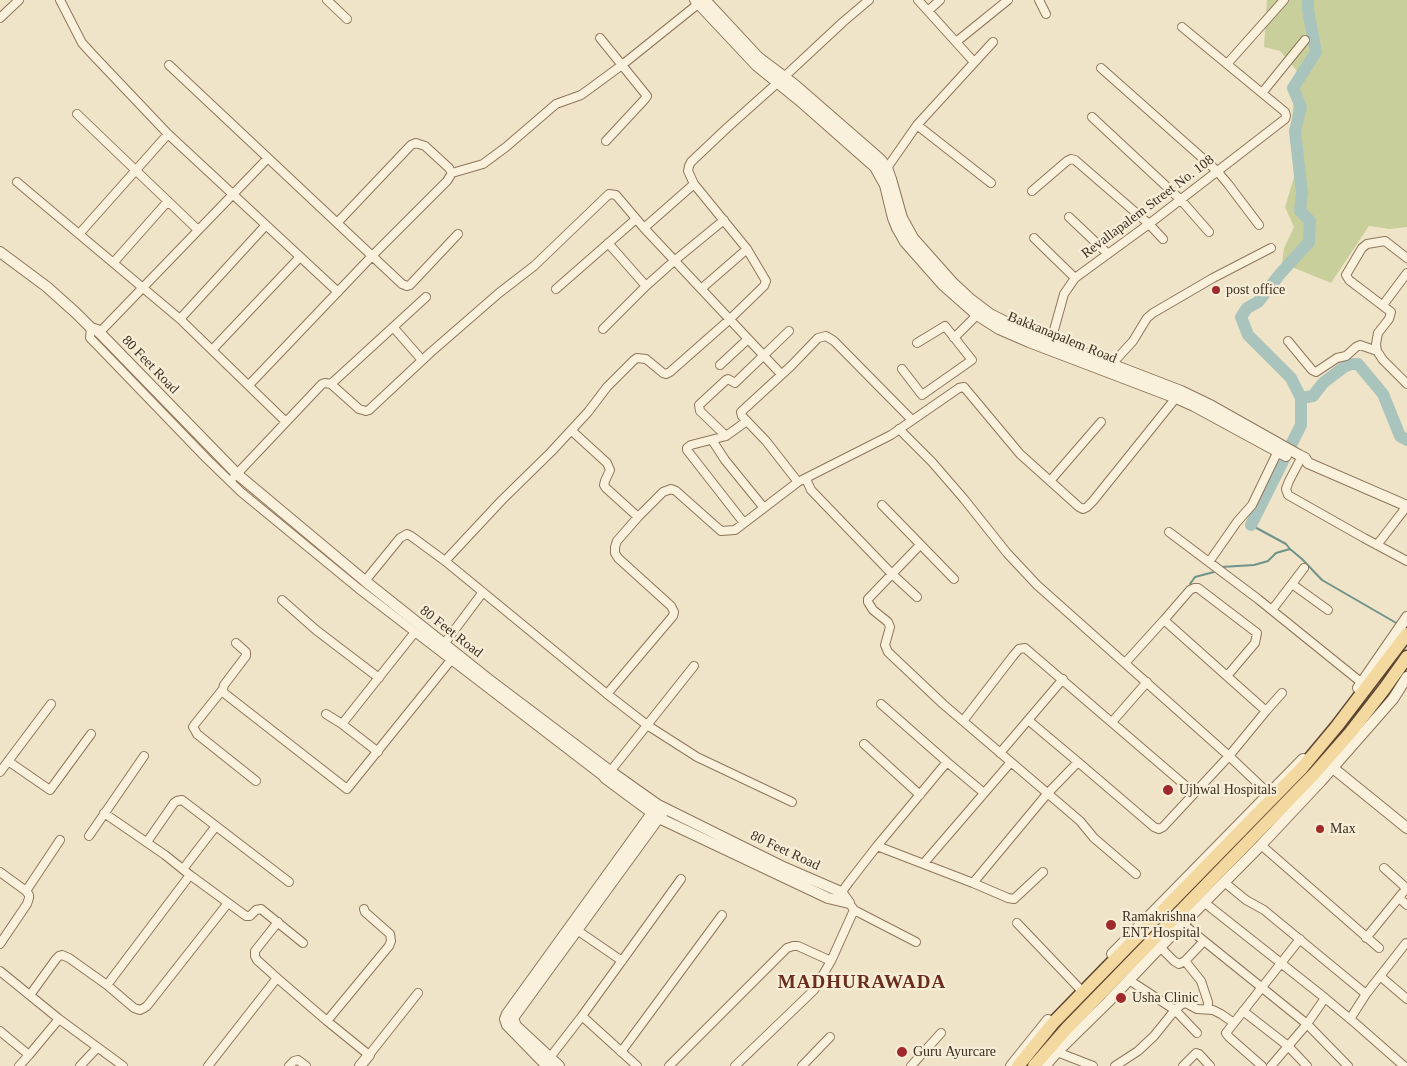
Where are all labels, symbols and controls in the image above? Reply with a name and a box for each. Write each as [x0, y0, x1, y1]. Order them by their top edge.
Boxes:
street label: Revallapalem Street No. 108 [1078, 152, 1218, 262]
place label: post office [1226, 282, 1285, 298]
marker: post office [1210, 284, 1222, 296]
street label: Bakkanapalem Road [1005, 308, 1119, 368]
street label: 80 Feet Road [118, 332, 182, 398]
street label: 80 Feet Road [416, 602, 486, 662]
place label: Ujhwal Hospitals [1179, 782, 1277, 798]
marker: Ujhwal Hospitals [1161, 783, 1175, 797]
place label: Max [1330, 821, 1356, 837]
marker: Max [1314, 823, 1326, 835]
street label: 80 Feet Road [748, 828, 822, 874]
place label: Ramakrishna ENT Hospital [1122, 909, 1200, 942]
marker: Ramakrishna ENT Hospital [1104, 918, 1118, 932]
district label: MADHURAWADA [776, 972, 948, 994]
place label: Usha Clinic [1132, 990, 1198, 1006]
marker: Usha Clinic [1114, 991, 1128, 1005]
place label: Guru Ayurcare [913, 1044, 996, 1060]
marker: Guru Ayurcare [895, 1045, 909, 1059]

